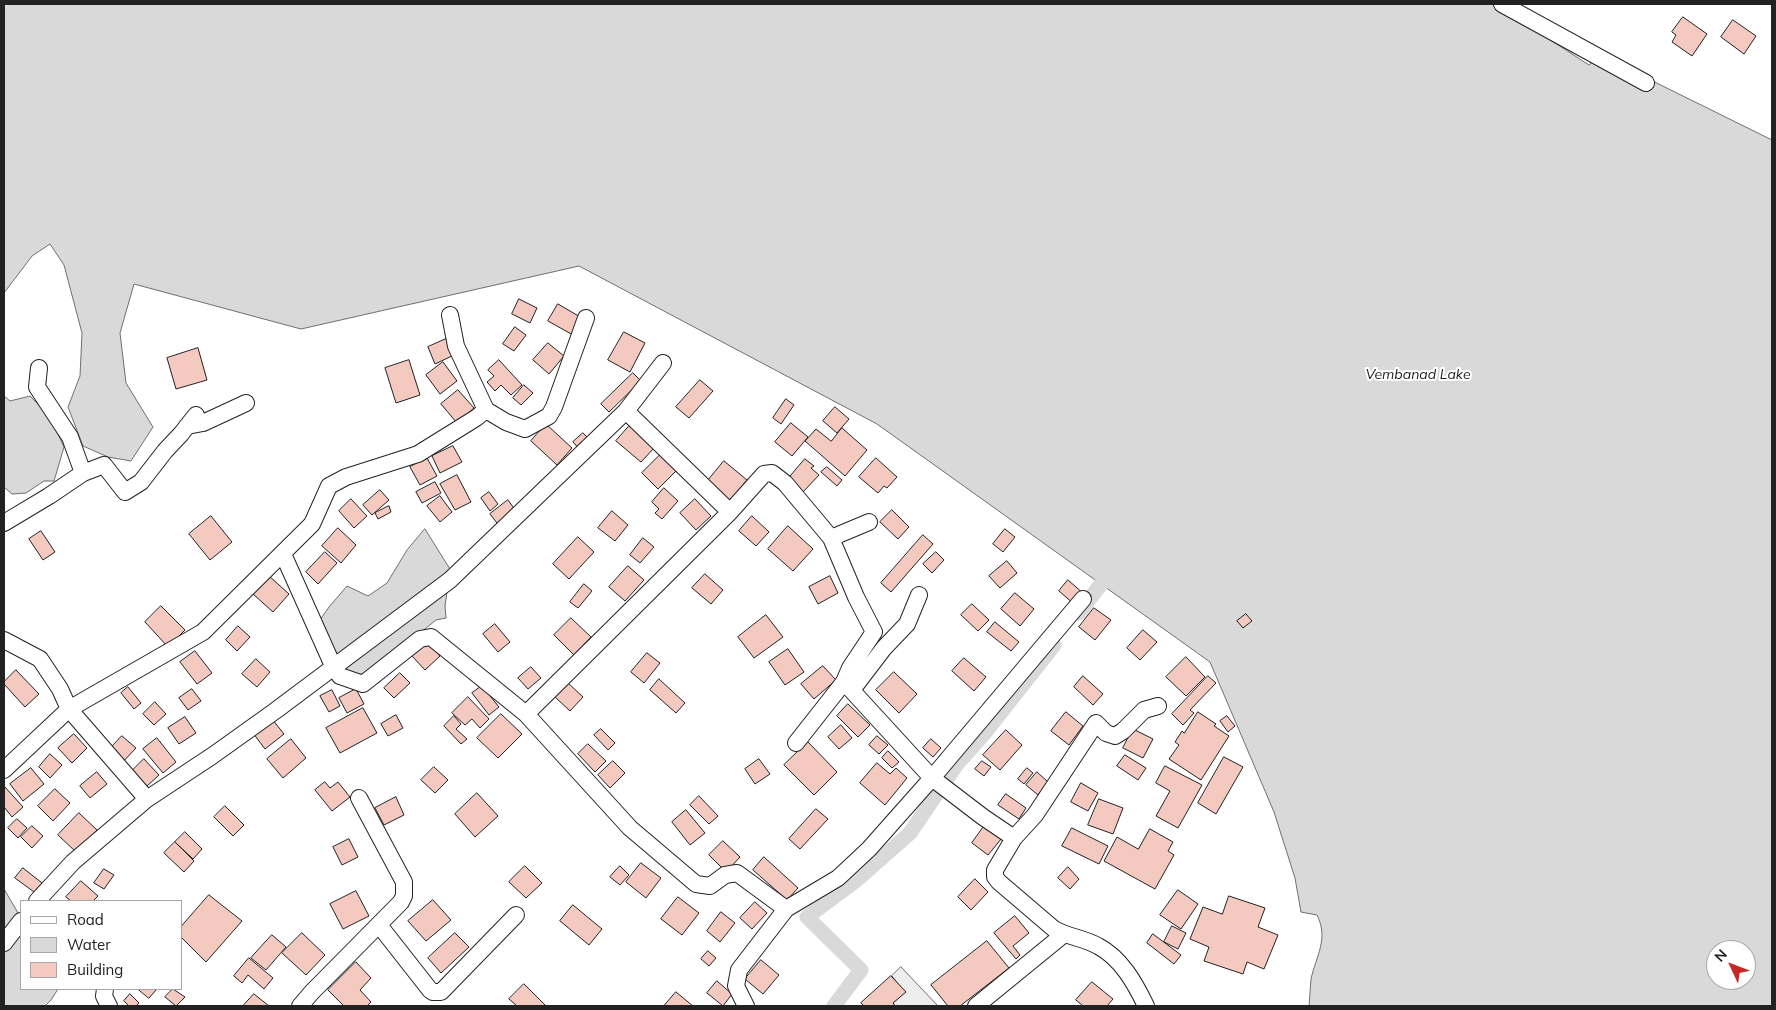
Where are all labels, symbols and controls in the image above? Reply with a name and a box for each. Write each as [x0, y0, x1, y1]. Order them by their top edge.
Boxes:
water label: Vembanad Lake [1366, 367, 1470, 383]
legend [20, 900, 182, 990]
text: Road [67, 910, 104, 929]
text: Water [67, 935, 111, 954]
north arrow [1706, 940, 1756, 990]
text: N [1711, 945, 1731, 965]
text: Building [67, 960, 123, 979]

